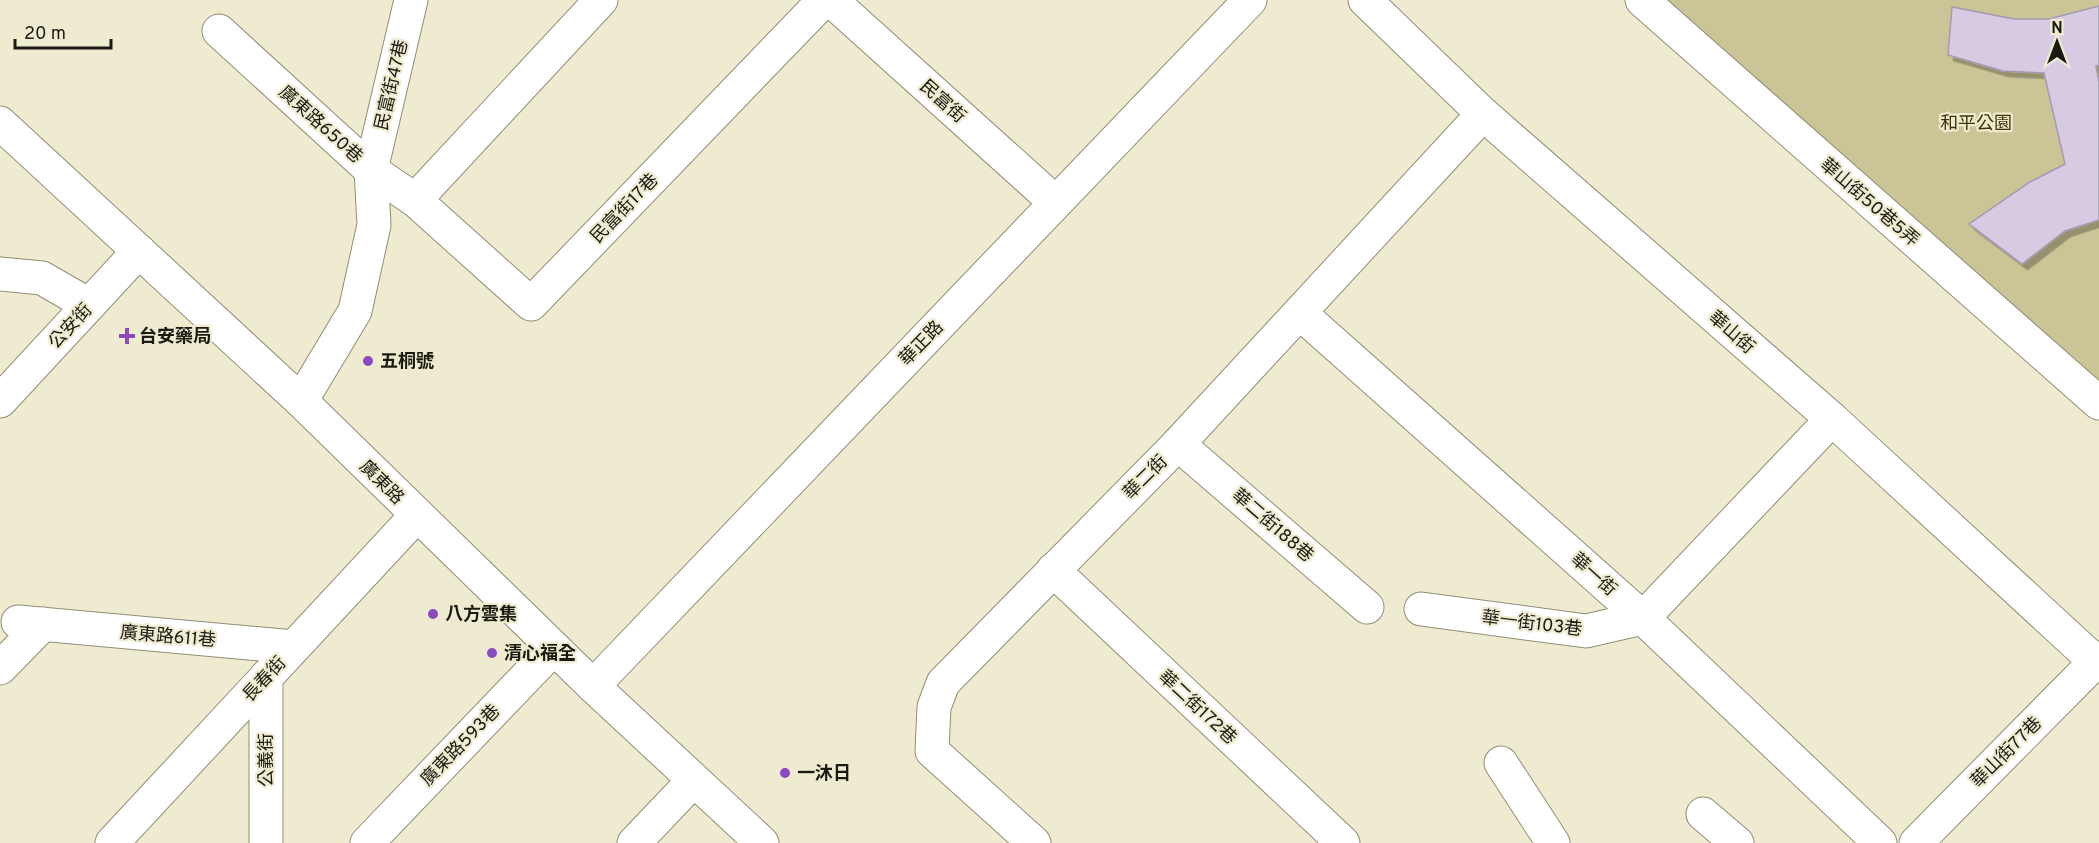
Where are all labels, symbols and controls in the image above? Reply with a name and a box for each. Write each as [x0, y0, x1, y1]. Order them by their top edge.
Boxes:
scale bar [15, 12, 111, 50]
north arrow [2027, 12, 2087, 72]
text: N [2051, 19, 2063, 39]
text: 20 m [24, 23, 66, 46]
street label: 民富街47巷 [371, 38, 414, 133]
street label: 民富街 [914, 76, 970, 129]
street label: 廣東路650巷 [273, 81, 367, 169]
park label: 和平公園 [1940, 113, 2012, 136]
street label: 華山街50巷5弄 [1815, 154, 1923, 252]
street label: 民富街17巷 [586, 169, 664, 249]
street label: 公安街 [44, 299, 98, 355]
street label: 華山街 [1703, 307, 1759, 360]
street label: 華正路 [895, 317, 949, 371]
place label: 台安藥局 [139, 326, 211, 349]
marker: 台安藥局 [120, 329, 134, 343]
place label: 五桐號 [380, 351, 434, 374]
marker: 五桐號 [361, 354, 375, 368]
street label: 華二街 [1119, 451, 1173, 505]
street label: 廣東路 [354, 456, 408, 510]
street label: 華二街188巷 [1226, 484, 1318, 568]
street label: 華一街 [1565, 549, 1621, 602]
place label: 八方雲集 [445, 604, 517, 627]
marker: 八方雲集 [426, 607, 440, 621]
street label: 華一街103巷 [1480, 607, 1583, 642]
street label: 廣東路611巷 [119, 622, 217, 653]
place label: 清心福全 [504, 643, 576, 666]
marker: 清心福全 [485, 646, 499, 660]
street label: 長春街 [238, 652, 292, 708]
street label: 華二街172巷 [1153, 666, 1241, 750]
street label: 廣東路593巷 [416, 700, 506, 792]
street label: 華山街77巷 [1967, 713, 2048, 794]
street label: 公義街 [256, 733, 279, 787]
place label: 一沐日 [797, 763, 851, 786]
marker: 一沐日 [778, 766, 792, 780]

